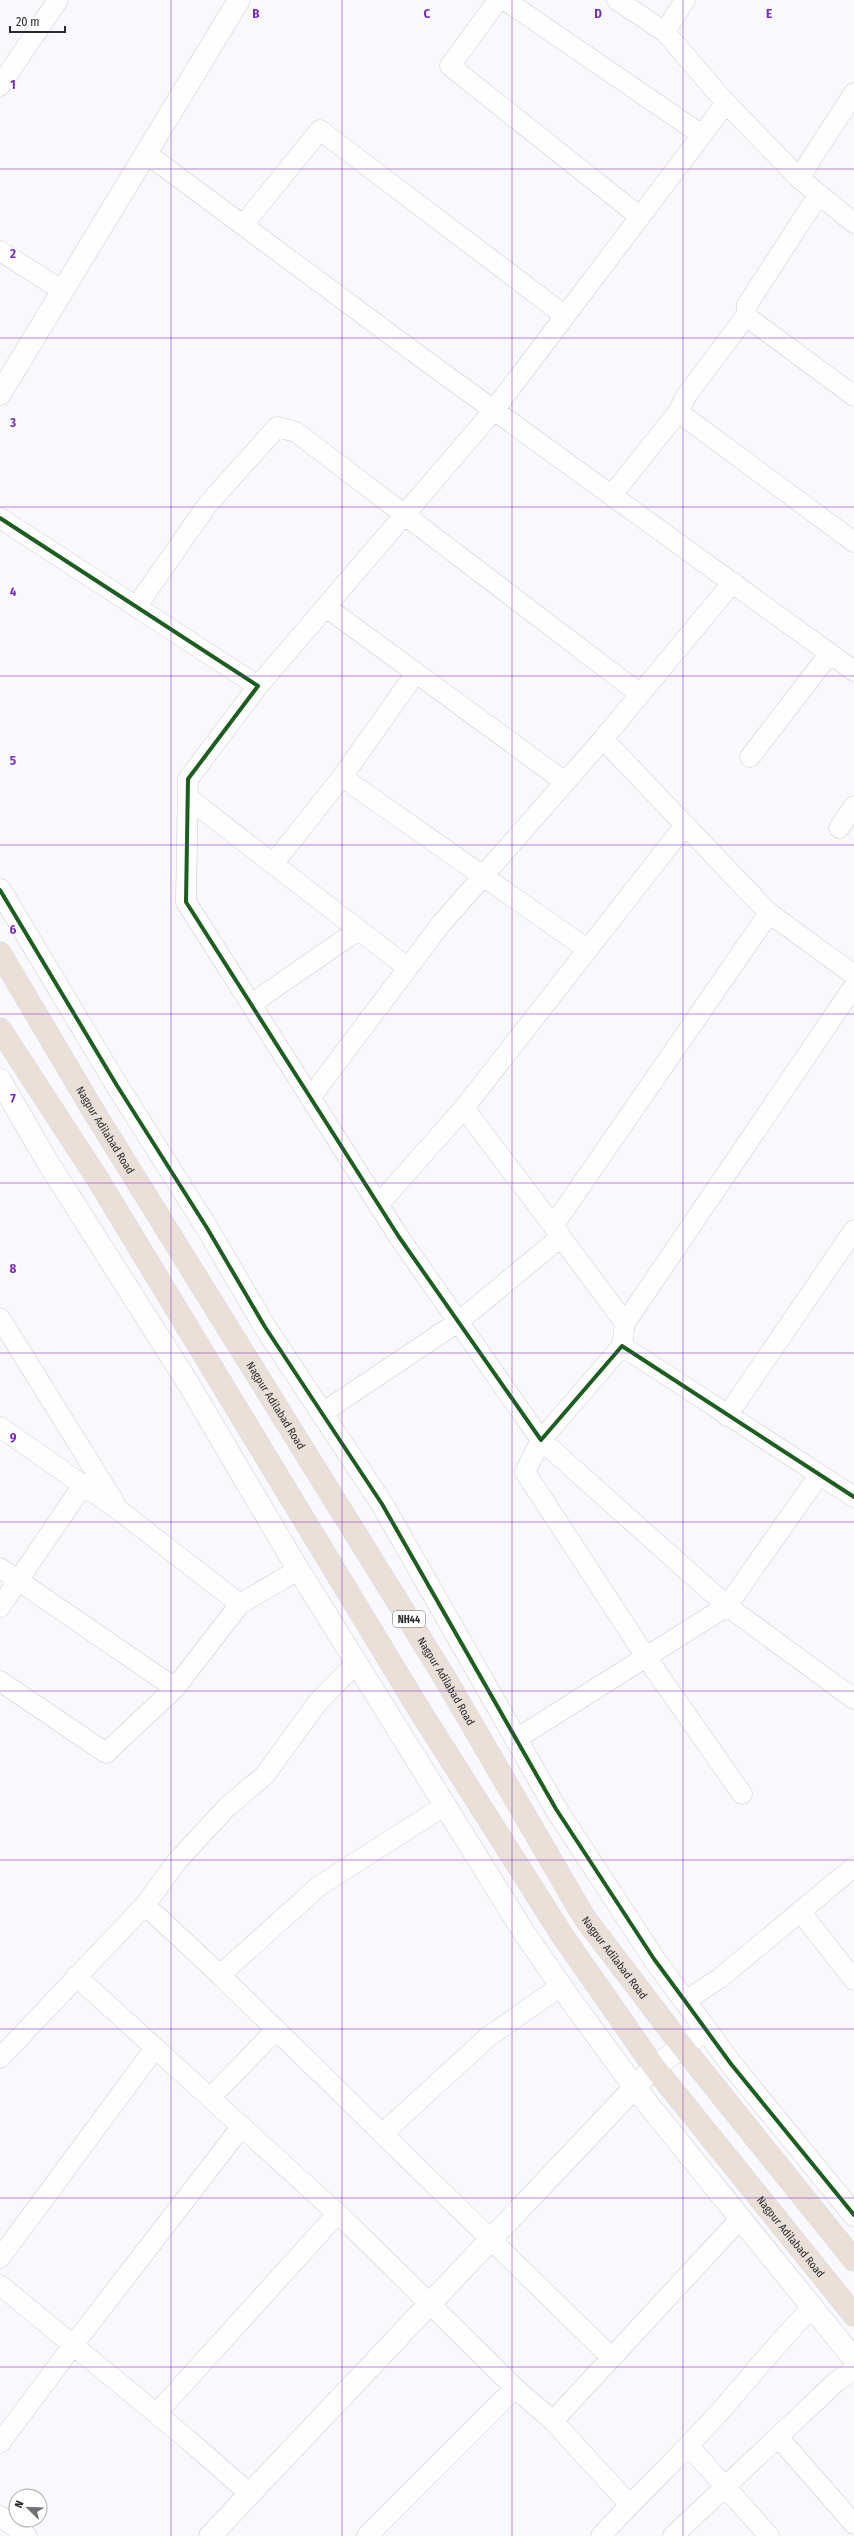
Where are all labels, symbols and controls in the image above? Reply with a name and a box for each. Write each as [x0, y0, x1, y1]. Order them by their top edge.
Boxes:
text: B [252, 6, 260, 21]
text: C [424, 6, 431, 21]
text: D [594, 6, 602, 21]
text: E [766, 6, 772, 21]
scale bar [10, 8, 65, 34]
text: 20 m [16, 15, 40, 29]
text: 1 [10, 77, 16, 92]
text: 2 [9, 246, 16, 261]
text: 3 [9, 415, 16, 430]
text: 4 [10, 584, 17, 599]
text: 5 [10, 753, 16, 768]
text: 6 [10, 922, 17, 937]
street label: Nagpur Adilabad Road [73, 1084, 137, 1176]
text: 7 [10, 1091, 16, 1106]
text: 8 [10, 1261, 17, 1276]
street label: Nagpur Adilabad Road [244, 1360, 308, 1452]
text: 9 [10, 1430, 17, 1445]
road number: NH44 [393, 1611, 425, 1627]
street label: Nagpur Adilabad Road [414, 1635, 477, 1728]
street label: Nagpur Adilabad Road [579, 1914, 650, 2002]
street label: Nagpur Adilabad Road [754, 2194, 827, 2280]
north arrow [8, 2488, 48, 2528]
text: N [12, 2499, 27, 2510]

